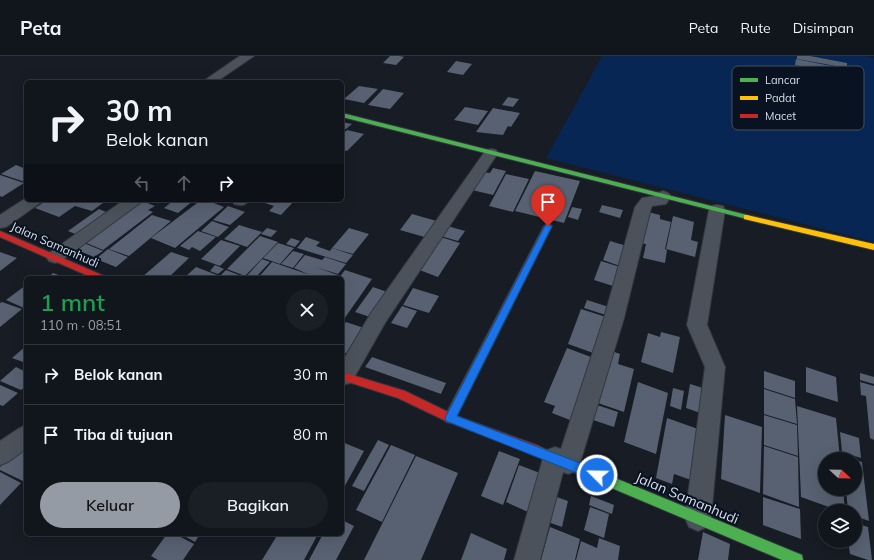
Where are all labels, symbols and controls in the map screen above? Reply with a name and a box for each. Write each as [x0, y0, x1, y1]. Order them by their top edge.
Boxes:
text: Peta [20, 16, 62, 40]
text: Peta [689, 19, 718, 37]
text: Rute [740, 19, 771, 37]
text: Disimpan [793, 19, 854, 37]
legend [732, 66, 864, 130]
text: Lancar [765, 73, 800, 87]
text: Padat [765, 91, 796, 105]
text: 30 m [106, 93, 172, 128]
icon: right [40, 96, 92, 148]
text: Macet [765, 109, 796, 123]
text: Belok kanan [106, 128, 208, 151]
icon: left [131, 172, 153, 194]
icon: ahead [173, 172, 195, 194]
icon: right [215, 172, 237, 194]
pin [531, 185, 565, 226]
icon: arrive [537, 191, 559, 213]
street label: Jalan Samanhudi [9, 218, 102, 271]
text: 1 mnt [40, 287, 105, 317]
button: close [286, 289, 328, 331]
text: 110 m · 08:51 [40, 317, 122, 333]
icon: right [40, 364, 62, 386]
text: Belok kanan [74, 365, 163, 384]
text: 30 m [293, 365, 328, 384]
icon: arrive [40, 424, 62, 446]
text: Tiba di tujuan [74, 425, 173, 444]
text: 80 m [293, 425, 328, 444]
north arrow [818, 452, 862, 496]
map controls [818, 452, 862, 548]
position arrow [576, 454, 618, 496]
street label: Jalan Samanhudi [633, 468, 741, 528]
button: Keluar [40, 482, 180, 528]
button: Bagikan [188, 482, 328, 528]
button: layers [818, 504, 862, 548]

